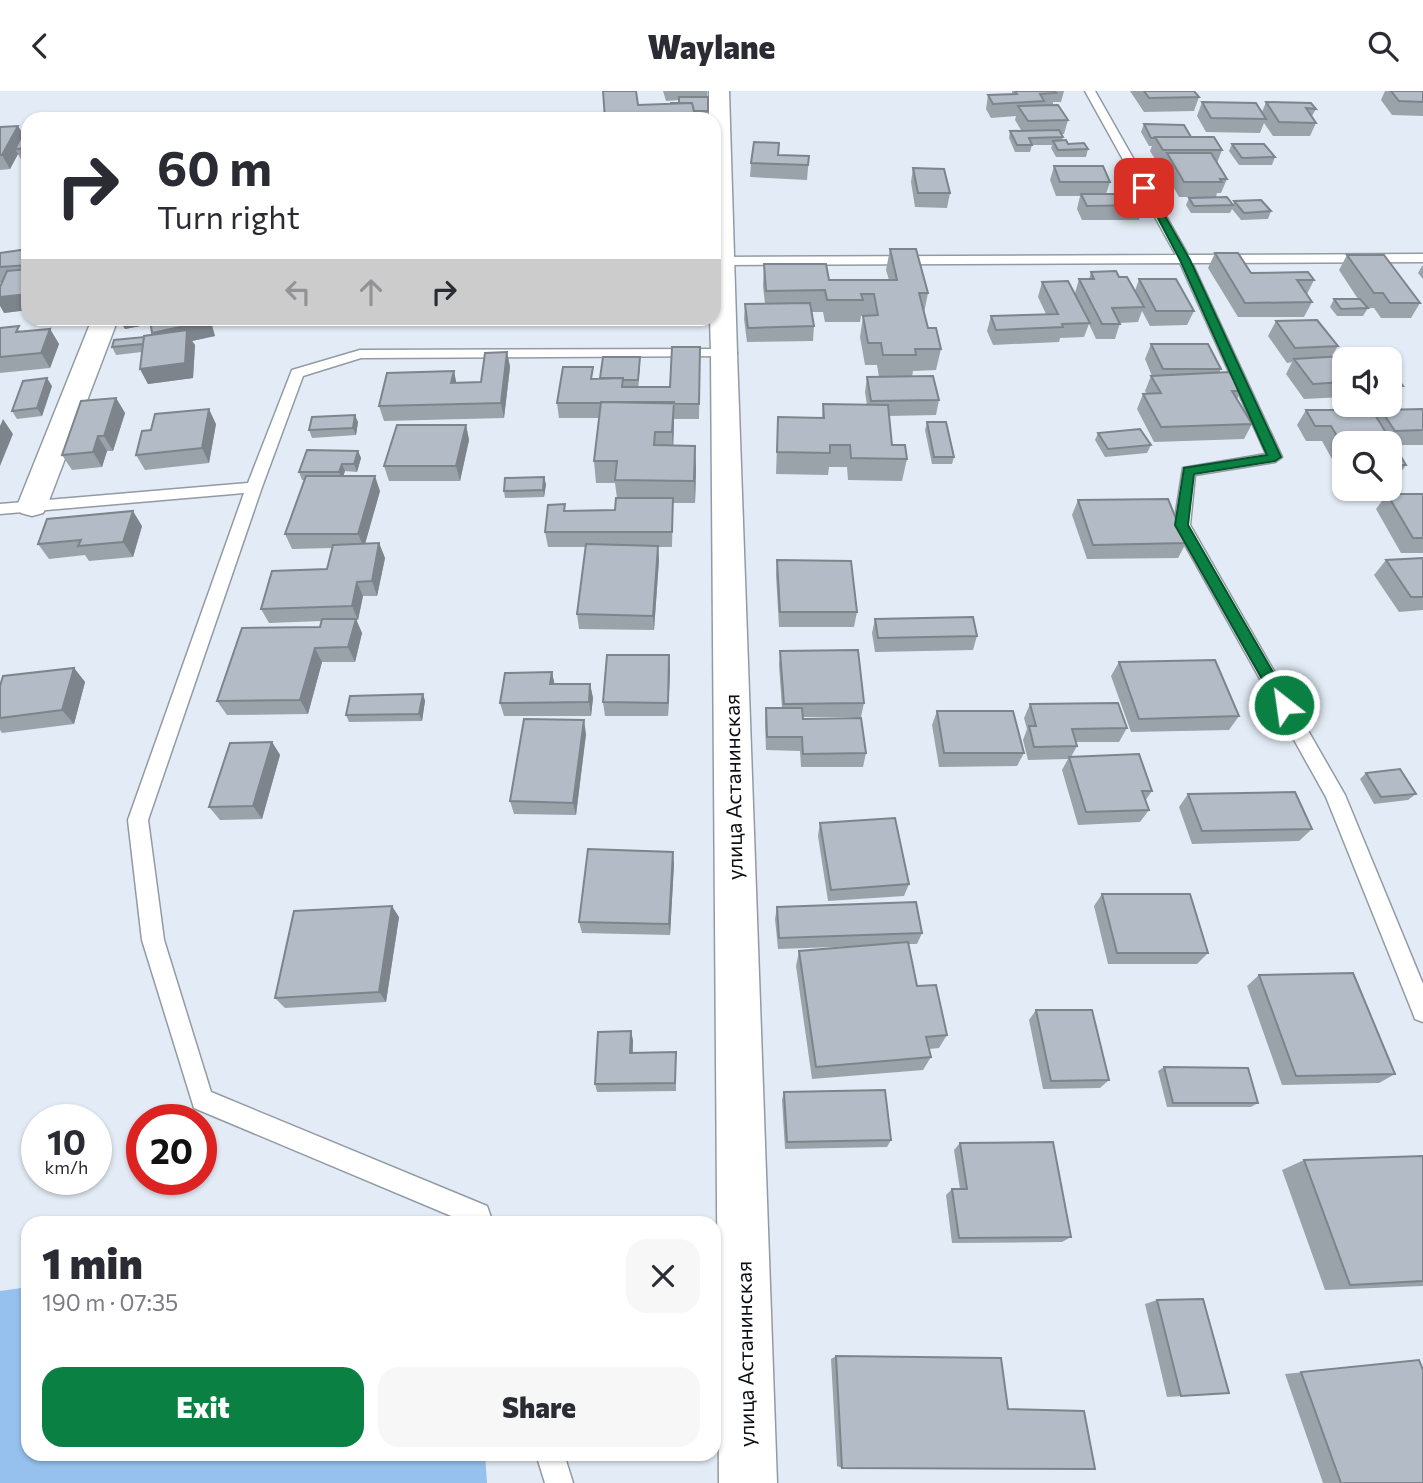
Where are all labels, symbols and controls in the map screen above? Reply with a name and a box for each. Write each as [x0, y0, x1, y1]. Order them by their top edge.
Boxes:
text: Waylane [648, 26, 775, 66]
icon: back [21, 27, 59, 65]
icon: search [1364, 27, 1402, 65]
text: 60 m [157, 136, 272, 196]
icon: right [42, 140, 133, 231]
pin [1114, 158, 1174, 218]
icon: arrive [1125, 169, 1163, 207]
text: Turn right [157, 196, 300, 236]
icon: left [279, 273, 317, 311]
icon: ahead [352, 273, 390, 311]
icon: right [425, 273, 463, 311]
map controls [1332, 347, 1402, 501]
button: sound [1332, 347, 1402, 417]
button: search [1332, 431, 1402, 501]
position arrow [1247, 668, 1321, 742]
street label: улица Астанинская [718, 694, 747, 880]
speed limit sign: 20 [126, 1104, 217, 1195]
text: 10 [47, 1119, 86, 1162]
text: km/h [45, 1156, 88, 1178]
text: 1 min [42, 1236, 143, 1288]
button: close [626, 1239, 700, 1313]
street label: улица Астанинская [730, 1261, 759, 1447]
text: 190 m · 07:35 [42, 1288, 178, 1316]
button: Exit [42, 1367, 364, 1447]
button: Share [378, 1367, 700, 1447]

